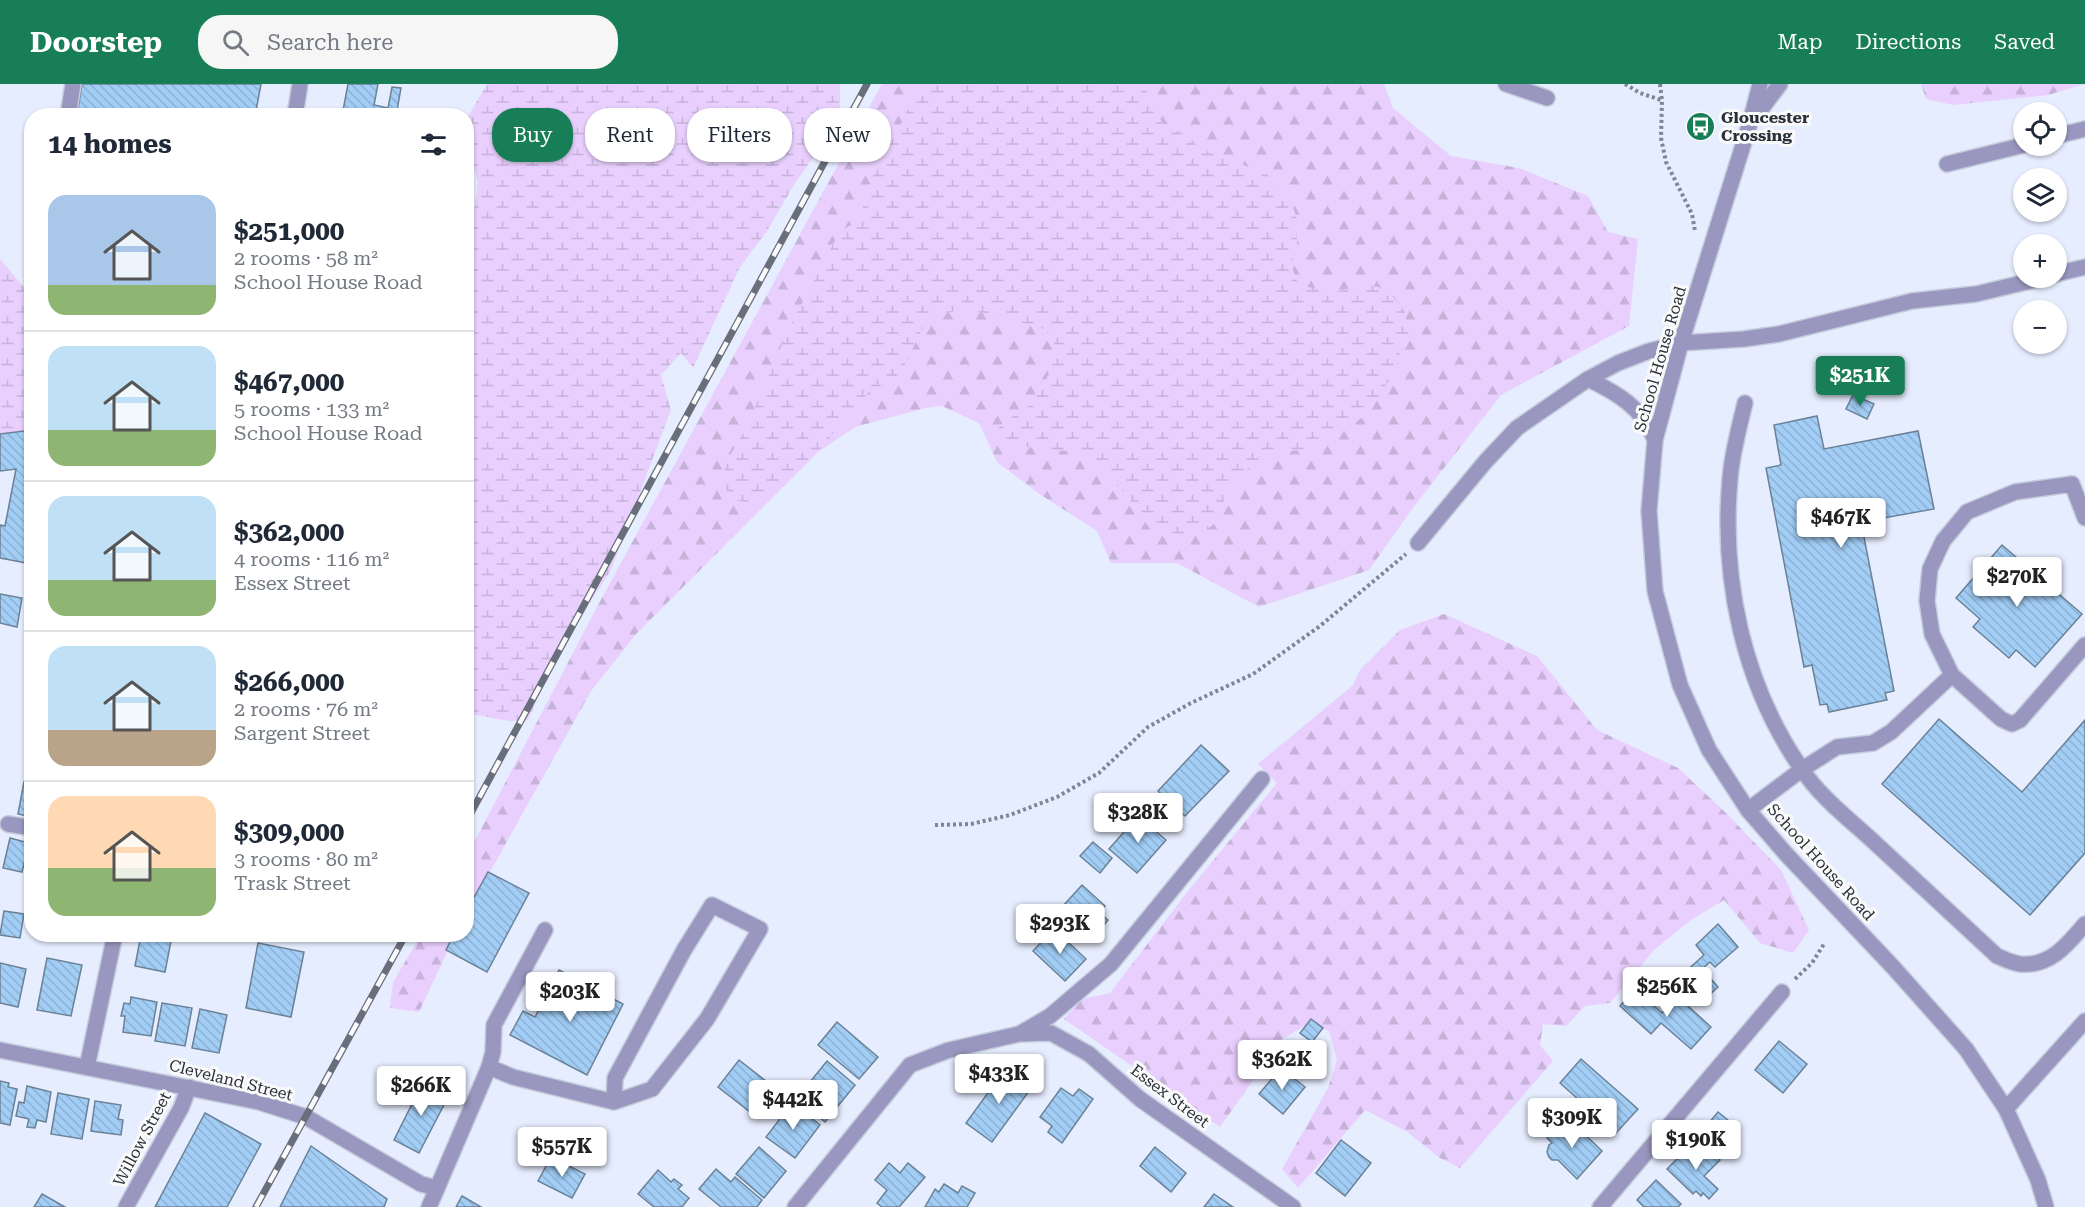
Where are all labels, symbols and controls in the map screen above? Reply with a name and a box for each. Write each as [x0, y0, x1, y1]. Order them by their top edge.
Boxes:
search box [198, 15, 618, 69]
text: Doorstep [30, 26, 162, 59]
icon: search [219, 26, 252, 59]
text: Search here [267, 30, 393, 55]
text: Map [1778, 30, 1822, 54]
text: Directions [1855, 30, 1961, 54]
text: Saved [1994, 30, 2055, 54]
map controls [2013, 102, 2067, 354]
button: locate [2013, 102, 2067, 156]
chip: Buy [492, 108, 573, 162]
chip: Rent [585, 108, 675, 162]
chip: Filters [687, 108, 792, 162]
chip: New [804, 108, 891, 162]
place label: Gloucester Crossing [1721, 108, 1809, 145]
bus stop icon: Gloucester Crossing [1684, 110, 1716, 142]
icon: filters [417, 128, 450, 161]
text: 14 homes [48, 129, 172, 159]
button: layers [2013, 168, 2067, 222]
text: $251,000 [234, 216, 344, 246]
icon: home [96, 219, 168, 291]
button: + [2013, 234, 2067, 288]
text: 2 rooms · 58 m² [234, 246, 378, 270]
text: School House Road [234, 270, 422, 294]
street label: School House Road [1630, 284, 1690, 434]
button: − [2013, 300, 2067, 354]
pin: $251K [1818, 356, 1902, 407]
text: $251K [1830, 363, 1890, 387]
text: $467,000 [234, 367, 344, 397]
icon: home [96, 370, 168, 442]
text: 5 rooms · 133 m² [234, 397, 389, 421]
text: School House Road [234, 421, 422, 445]
pin: $467K [1799, 498, 1883, 549]
text: $467K [1811, 505, 1871, 529]
text: $362,000 [234, 517, 344, 547]
icon: home [96, 520, 168, 592]
text: 4 rooms · 116 m² [234, 547, 389, 571]
pin: $270K [1975, 557, 2059, 608]
text: $270K [1987, 564, 2047, 588]
text: Essex Street [234, 571, 351, 595]
text: $266,000 [234, 667, 344, 697]
icon: home [96, 670, 168, 742]
text: 2 rooms · 76 m² [234, 697, 378, 721]
text: Sargent Street [234, 721, 370, 745]
pin: $328K [1096, 793, 1180, 844]
text: $328K [1108, 800, 1168, 824]
street label: School House Road [1763, 800, 1879, 924]
text: $309,000 [234, 817, 344, 847]
icon: home [96, 820, 168, 892]
text: 3 rooms · 80 m² [234, 847, 378, 871]
text: Trask Street [234, 871, 351, 895]
pin: $293K [1018, 904, 1102, 955]
text: $293K [1030, 911, 1090, 935]
pin: $256K [1625, 967, 1709, 1018]
pin: $203K [528, 972, 612, 1023]
text: $256K [1637, 974, 1697, 998]
text: $203K [540, 979, 600, 1003]
pin: $362K [1240, 1040, 1324, 1091]
text: $362K [1252, 1047, 1312, 1071]
pin: $433K [957, 1054, 1041, 1105]
street label: Cleveland Street [167, 1055, 295, 1105]
street label: Essex Street [1127, 1060, 1213, 1132]
text: $433K [969, 1061, 1029, 1085]
pin: $266K [379, 1066, 463, 1117]
text: $266K [391, 1073, 451, 1097]
pin: $442K [751, 1080, 835, 1131]
text: $442K [763, 1087, 823, 1111]
street label: Willow Street [109, 1089, 175, 1189]
pin: $309K [1530, 1098, 1614, 1149]
text: $309K [1542, 1105, 1602, 1129]
pin: $190K [1654, 1120, 1738, 1171]
pin: $557K [520, 1127, 604, 1178]
text: $190K [1666, 1127, 1726, 1151]
text: $557K [532, 1134, 592, 1158]

